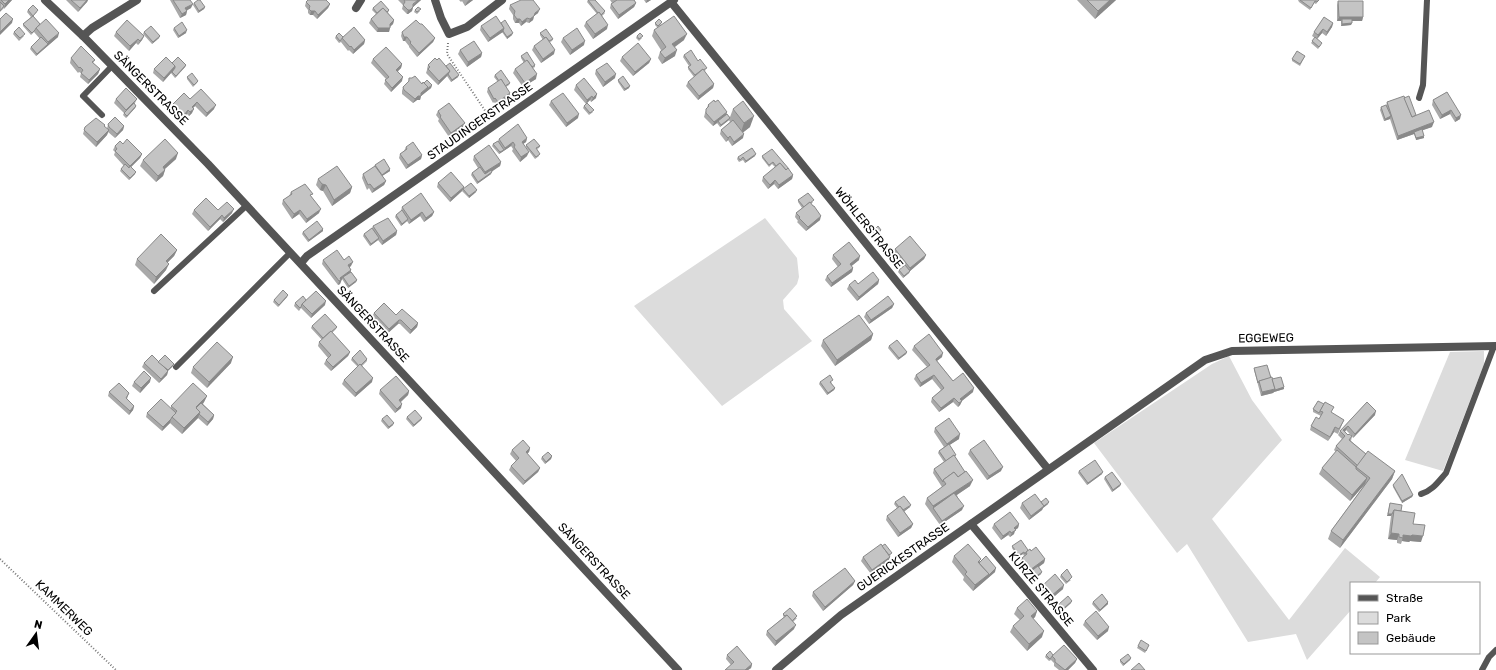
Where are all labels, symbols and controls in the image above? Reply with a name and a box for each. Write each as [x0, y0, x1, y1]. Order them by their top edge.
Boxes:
street label: SÄNGERSTRASSE [111, 48, 191, 128]
street label: STAUDINGERSTRASSE [425, 79, 535, 163]
street label: WÖHLERSTRASSE [832, 185, 906, 271]
street label: SÄNGERSTRASSE [334, 283, 412, 365]
street label: EGGEWEG [1238, 331, 1294, 345]
street label: SÄNGERSTRASSE [555, 520, 633, 602]
street label: GUERICKESTRASSE [854, 520, 952, 594]
street label: KURZE STRASSE [1006, 549, 1076, 629]
street label: KAMMERWEG [32, 577, 96, 639]
legend [1350, 582, 1480, 654]
text: Straße [1386, 591, 1423, 605]
text: Park [1386, 611, 1412, 625]
north arrow [16, 614, 56, 654]
text: N [33, 618, 44, 632]
text: Gebäude [1386, 631, 1436, 645]

